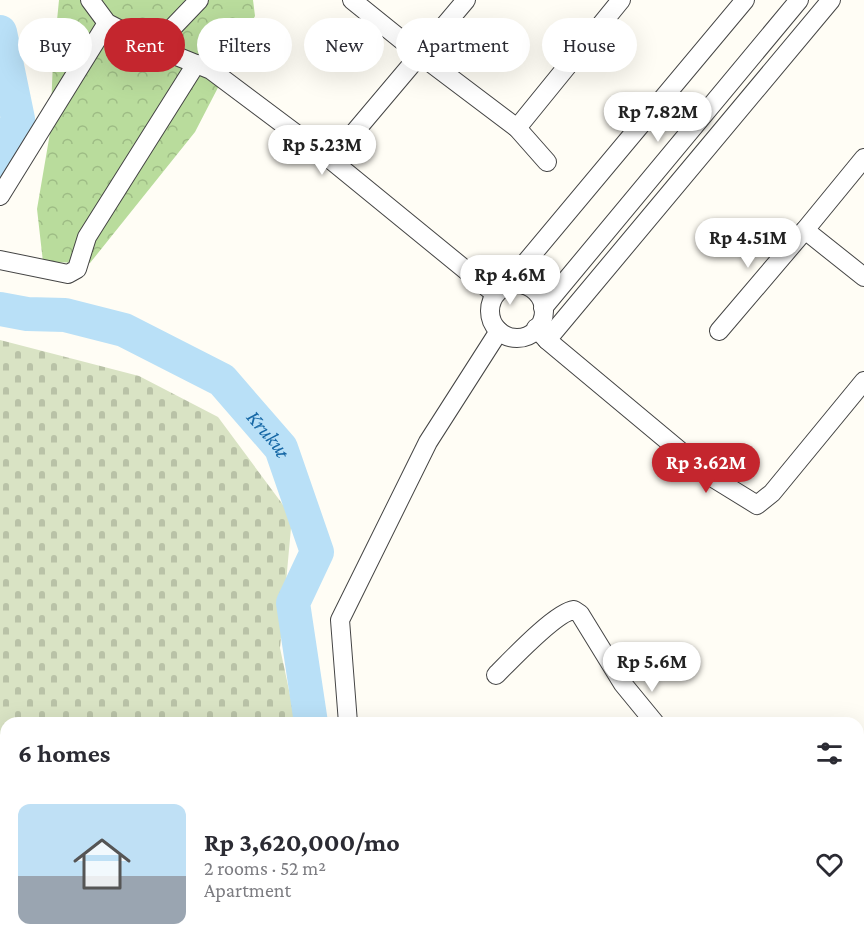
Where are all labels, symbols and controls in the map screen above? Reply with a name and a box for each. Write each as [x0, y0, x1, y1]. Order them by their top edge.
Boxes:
chip: Buy [18, 18, 92, 72]
chip: Rent [104, 18, 185, 72]
chip: Filters [197, 18, 292, 72]
chip: New [304, 18, 384, 72]
chip: Apartment [396, 18, 530, 72]
chip: House [542, 18, 637, 72]
pin: Rp 7.82M [596, 92, 720, 143]
text: Rp 7.82M [618, 100, 698, 122]
pin: Rp 5.23M [260, 125, 384, 176]
text: Rp 5.23M [282, 133, 362, 155]
pin: Rp 4.51M [686, 218, 810, 269]
text: Rp 4.51M [709, 226, 787, 248]
pin: Rp 4.6M [455, 255, 565, 306]
text: Rp 4.6M [474, 263, 546, 285]
water label: Krukut [242, 405, 296, 461]
pin: Rp 3.62M [644, 443, 768, 494]
text: Rp 3.62M [666, 451, 746, 473]
pin: Rp 5.6M [597, 642, 707, 693]
text: Rp 5.6M [617, 650, 687, 672]
icon: filters [813, 737, 846, 770]
text: 6 homes [18, 739, 110, 768]
icon: home [66, 828, 138, 900]
text: Rp 3,620,000/mo [204, 828, 400, 857]
icon: heart [813, 848, 846, 881]
text: 2 rooms · 52 m² [204, 857, 326, 879]
text: Apartment [204, 879, 291, 901]

